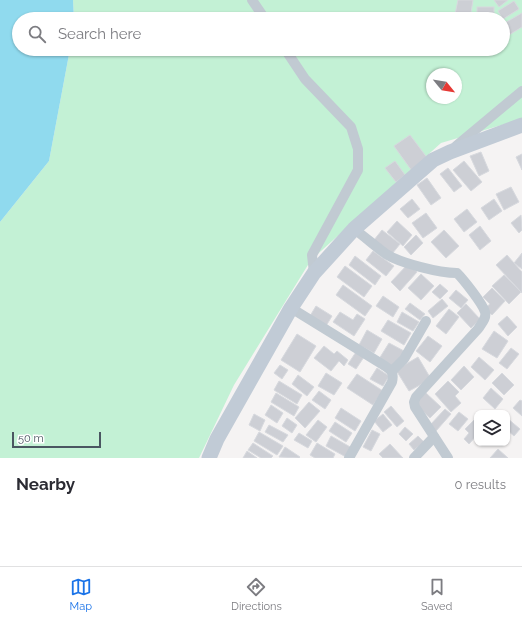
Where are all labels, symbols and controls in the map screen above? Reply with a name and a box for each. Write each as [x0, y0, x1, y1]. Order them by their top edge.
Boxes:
search box [12, 12, 510, 56]
icon: search [26, 23, 48, 45]
text: Search here [58, 25, 141, 43]
north arrow [426, 68, 462, 104]
map controls [474, 410, 510, 446]
button: layers [474, 410, 510, 446]
scale bar [12, 430, 101, 449]
text: 50 m [18, 432, 44, 445]
text: Nearby [16, 474, 75, 494]
text: 0 results [455, 477, 506, 492]
tab: Map [70, 576, 92, 613]
tab: Directions [231, 576, 282, 613]
tab: Saved [421, 576, 452, 613]

